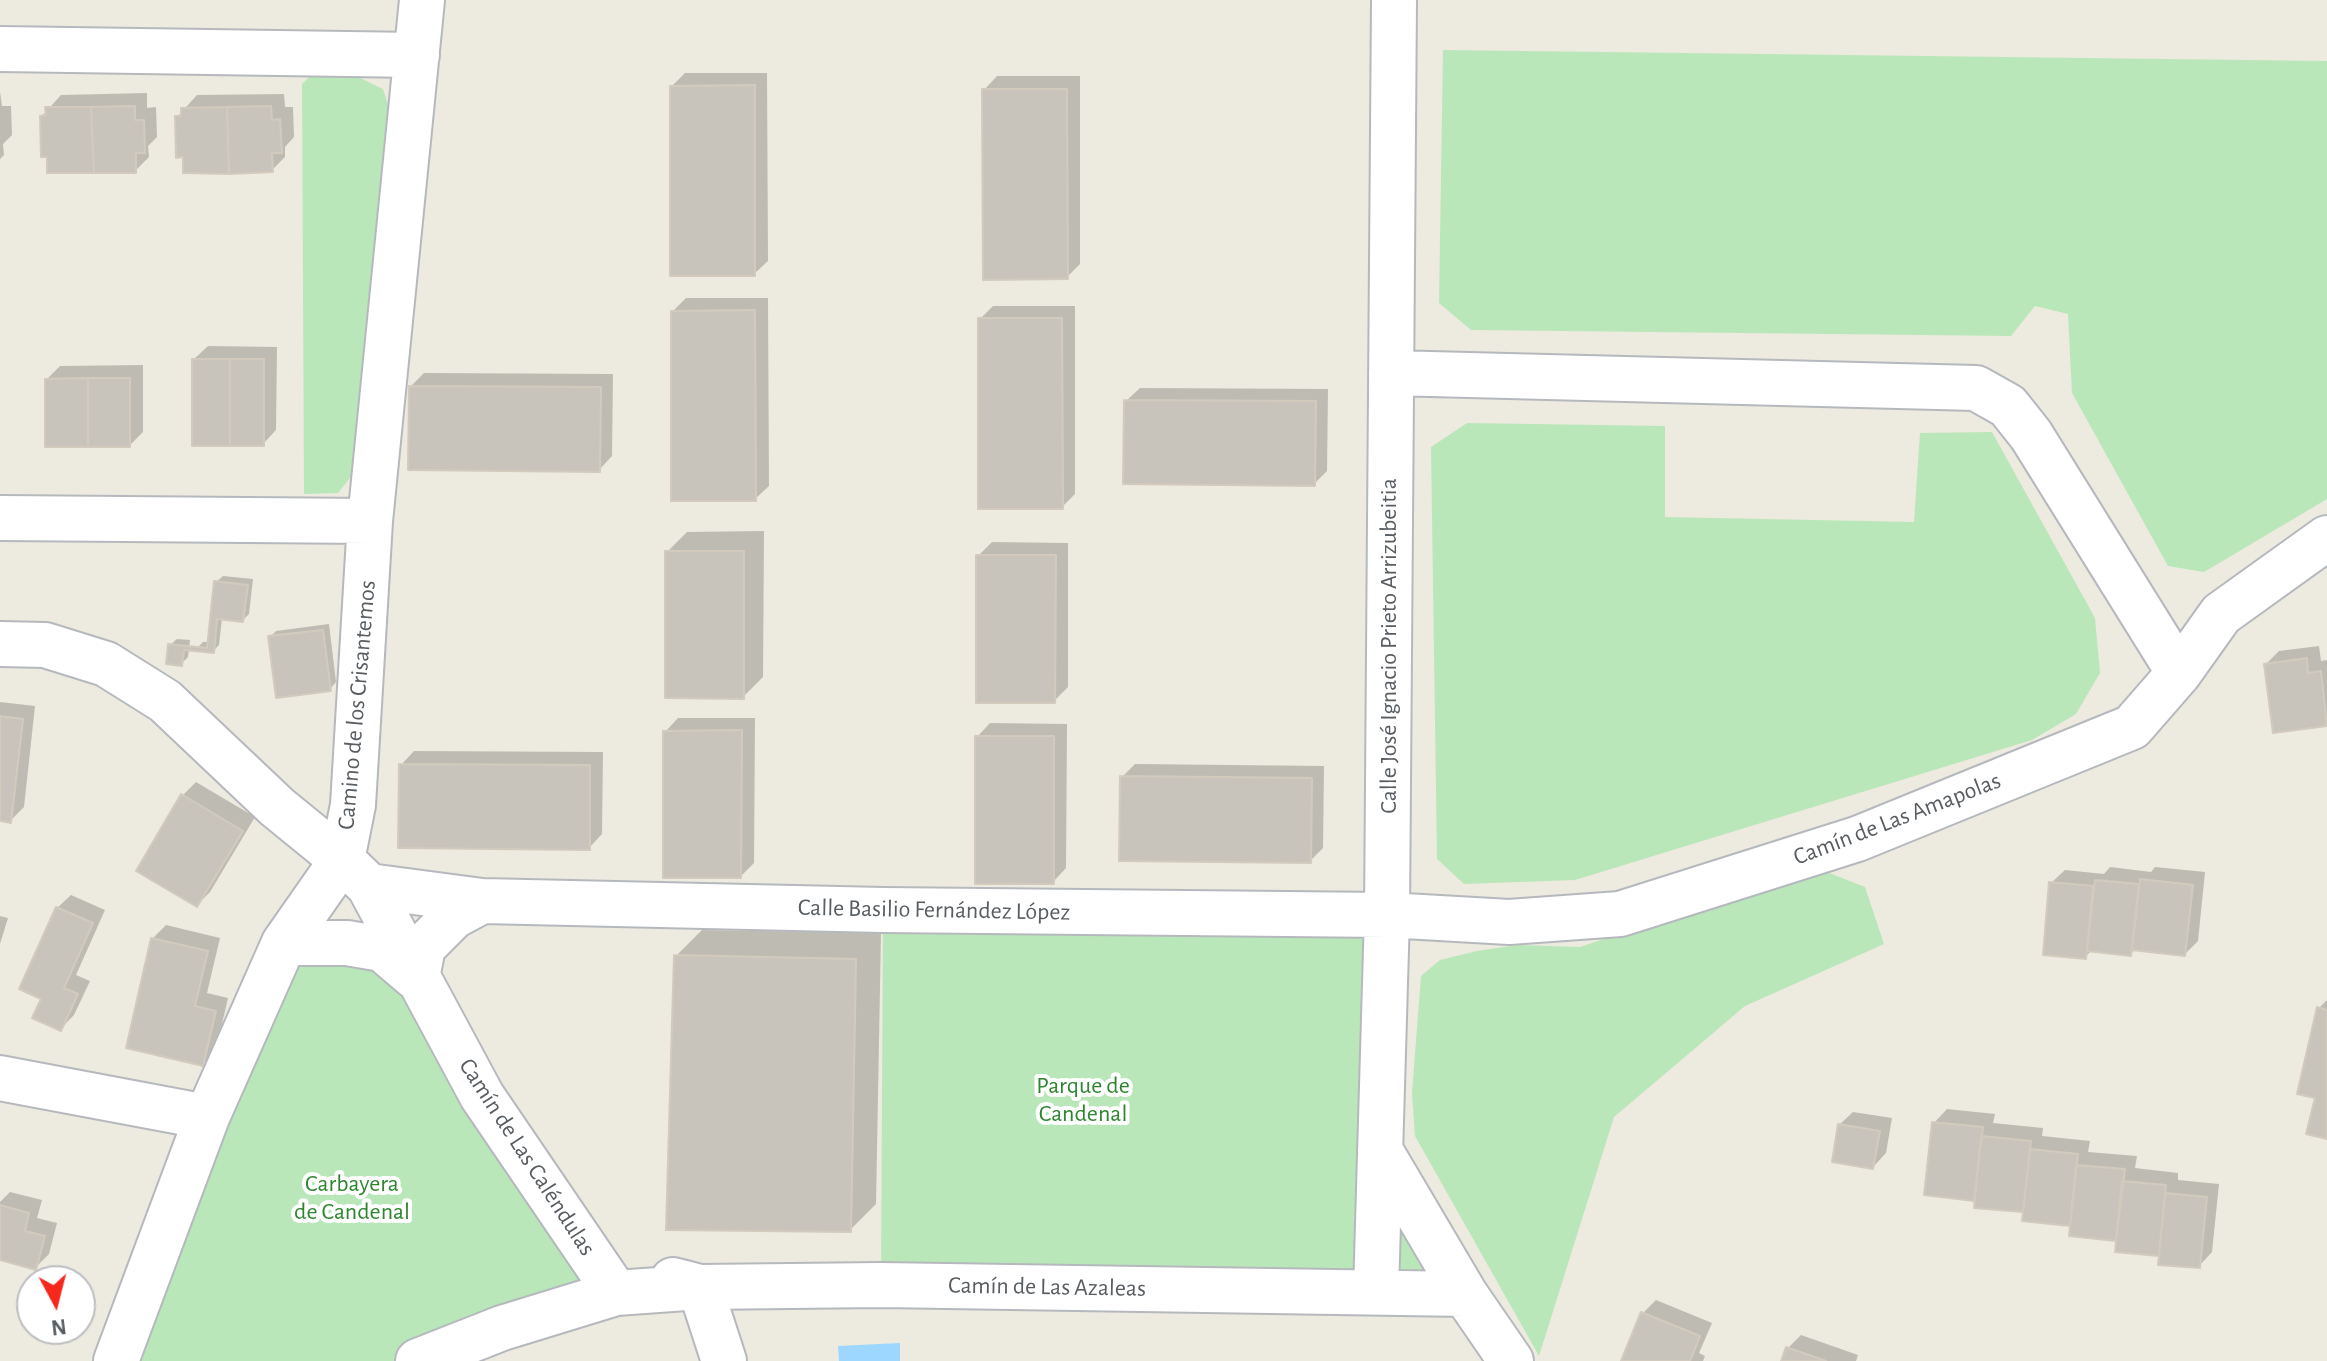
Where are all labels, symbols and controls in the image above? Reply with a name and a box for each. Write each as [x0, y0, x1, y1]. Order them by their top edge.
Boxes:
street label: Calle José Ignacio Prieto Arrizubeitia [1375, 478, 1403, 814]
street label: Camino de los Crisantemos [332, 579, 382, 831]
street label: Camín de Las Amapolas [1789, 766, 2005, 872]
street label: Calle Basilio Fernández López [798, 893, 1070, 927]
street label: Camín de Las Caléndulas [452, 1053, 602, 1261]
park label: Parque de Candenal [1036, 1072, 1130, 1128]
park label: Carbayera de Candenal [294, 1170, 410, 1226]
north arrow [16, 1265, 96, 1345]
street label: Camín de Las Azaleas [948, 1271, 1146, 1303]
text: N [50, 1315, 68, 1339]

